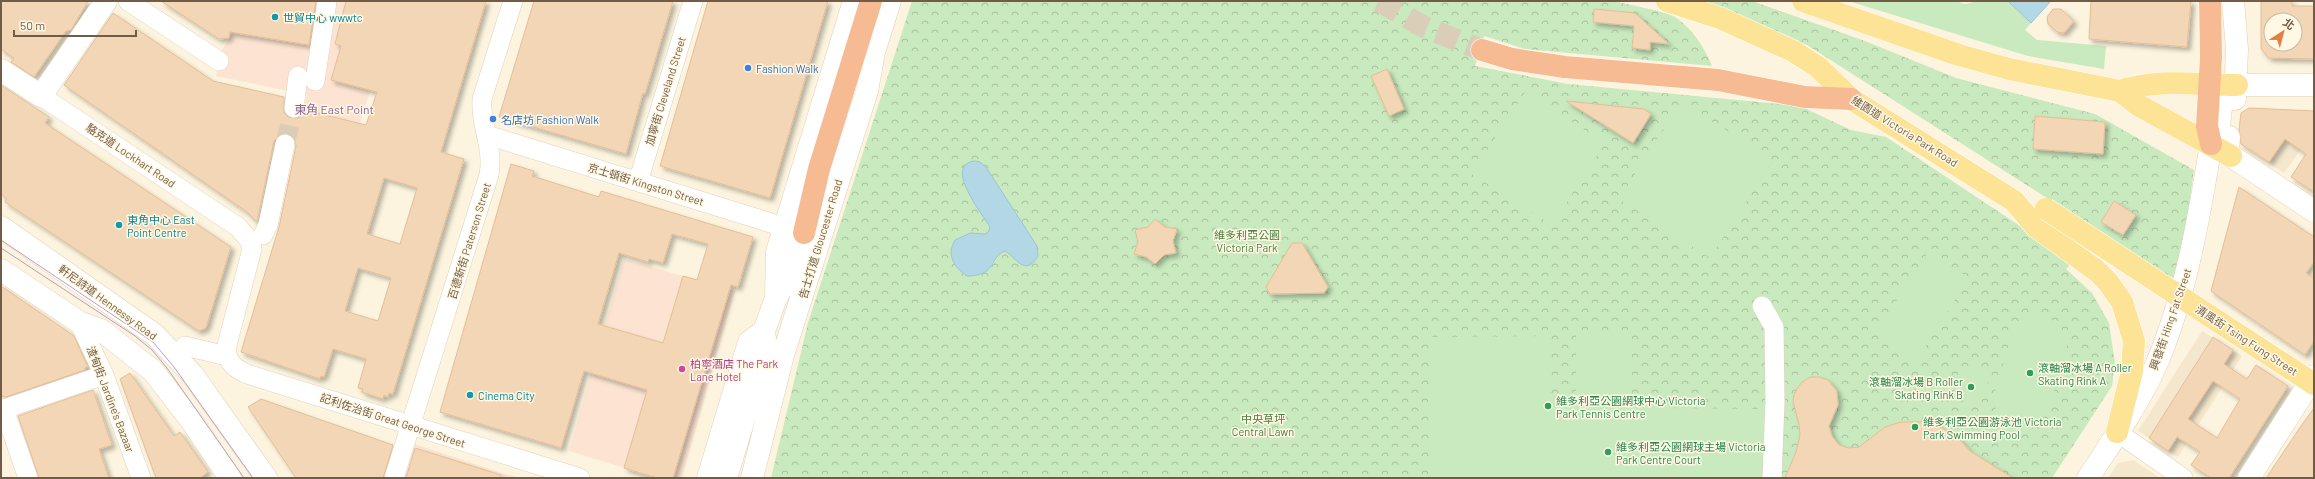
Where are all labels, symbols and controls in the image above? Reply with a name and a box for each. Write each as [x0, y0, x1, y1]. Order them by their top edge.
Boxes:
place label: 世貿中心 wwwtc [283, 11, 363, 24]
scale bar [14, 12, 136, 38]
marker: 世貿中心 wwwtc [270, 12, 280, 22]
north arrow [2263, 12, 2303, 52]
text: 北 [2281, 15, 2297, 32]
text: 50 m [20, 18, 45, 32]
street label: 加寧街 Cleveland Street [642, 35, 688, 147]
place label: Fashion Walk [756, 62, 819, 75]
marker: Fashion Walk [743, 63, 753, 73]
street label: 維園道 Victoria Park Road [1849, 93, 1961, 169]
district label: 東角 East Point [294, 102, 374, 116]
place label: 名店坊 Fashion Walk [501, 113, 599, 126]
marker: 名店坊 Fashion Walk [488, 114, 498, 124]
street label: 駱克道 Lockhart Road [84, 120, 178, 190]
street label: 京士頓街 Kingston Street [586, 160, 706, 208]
street label: 告士打道 Gloucester Road [796, 178, 844, 300]
street label: 百德新街 Paterson Street [445, 181, 493, 301]
place label: 東角中心 East Point Centre [127, 213, 195, 239]
marker: 東角中心 East Point Centre [114, 220, 124, 230]
park label: 維多利亞公園 Victoria Park [1214, 228, 1280, 254]
street label: 軒尼詩道 Hennessy Road [56, 262, 160, 342]
street label: 興發街 Hing Fat Street [2146, 266, 2194, 372]
street label: 清風街 Tsing Fung Street [2194, 302, 2300, 378]
street label: 渣甸街 Jardine's Bazaar [85, 344, 137, 454]
place label: 柏寧酒店 The Park Lane Hotel [690, 357, 778, 383]
place label: 滾軸溜冰場 A Roller Skating Rink A [2038, 361, 2132, 387]
marker: 柏寧酒店 The Park Lane Hotel [677, 364, 687, 374]
marker: 滾軸溜冰場 A Roller Skating Rink A [2025, 368, 2035, 378]
place label: 滾軸溜冰場 B Roller Skating Rink B [1869, 375, 1963, 401]
marker: 滾軸溜冰場 B Roller Skating Rink B [1966, 382, 1976, 392]
place label: Cinema City [478, 389, 535, 402]
street label: 記利佐治街 Great George Street [319, 390, 467, 450]
marker: Cinema City [465, 390, 475, 400]
place label: 維多利亞公園網球中心 Victoria Park Tennis Centre [1556, 394, 1705, 420]
marker: 維多利亞公園網球中心 Victoria Park Tennis Centre [1543, 401, 1553, 411]
park label: 中央草坪 Central Lawn [1232, 412, 1294, 438]
place label: 維多利亞公園游泳池 Victoria Park Swimming Pool [1923, 415, 2061, 441]
marker: 維多利亞公園游泳池 Victoria Park Swimming Pool [1910, 422, 1920, 432]
place label: 維多利亞公園網球主場 Victoria Park Centre Court [1616, 440, 1765, 466]
marker: 維多利亞公園網球主場 Victoria Park Centre Court [1603, 447, 1613, 457]

